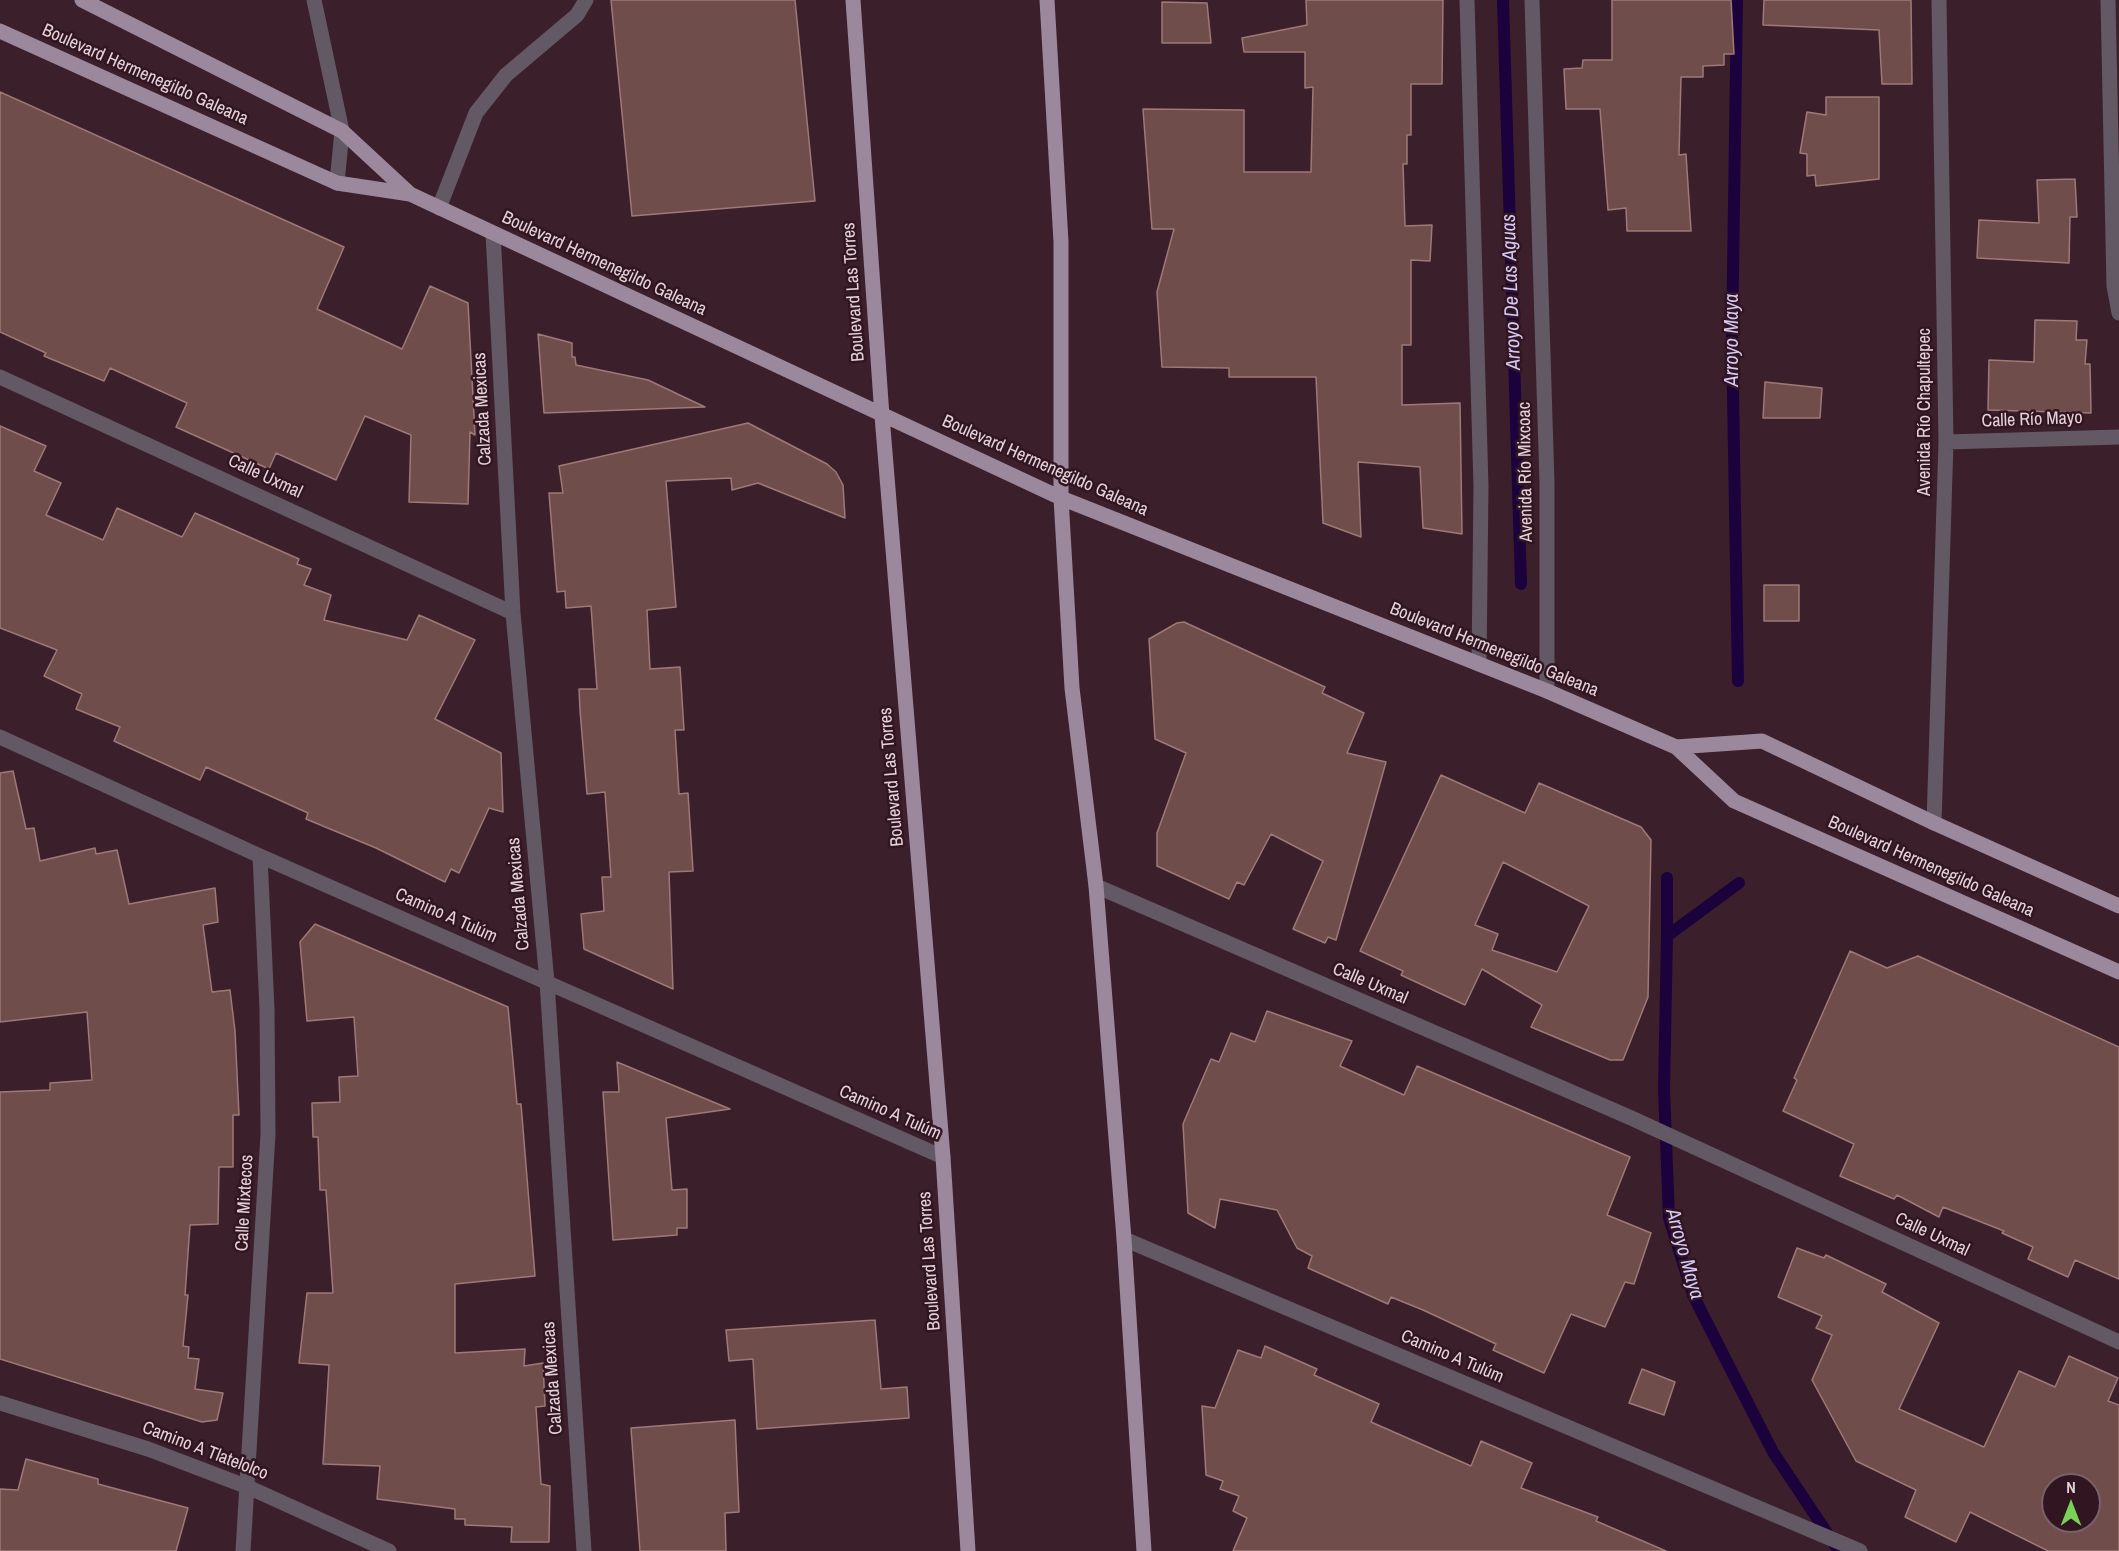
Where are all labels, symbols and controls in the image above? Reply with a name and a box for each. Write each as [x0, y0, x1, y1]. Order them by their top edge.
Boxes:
street label: Boulevard Hermenegildo Galeana [39, 20, 251, 130]
street label: Boulevard Hermenegildo Galeana [498, 207, 710, 321]
water label: Arroyo De Las Aguas [1497, 214, 1527, 370]
street label: Boulevard Las Torres [838, 222, 870, 362]
water label: Arroyo Maya [1721, 294, 1745, 386]
street label: Avenida Río Chapultepec [1914, 328, 1936, 496]
street label: Calzada Mexicas [469, 352, 497, 466]
street label: Avenida Río Mixcoac [1514, 402, 1538, 542]
street label: Calle Río Mayo [1981, 407, 2083, 433]
street label: Boulevard Hermenegildo Galeana [939, 411, 1151, 521]
street label: Calle Uxmal [224, 450, 306, 504]
street label: Boulevard Hermenegildo Galeana [1386, 598, 1602, 702]
street label: Boulevard Las Torres [875, 707, 909, 847]
street label: Boulevard Hermenegildo Galeana [1825, 812, 2037, 922]
street label: Calzada Mexicas [503, 837, 535, 951]
street label: Camino A Tulúm [392, 884, 500, 948]
street label: Calle Uxmal [1329, 959, 1411, 1009]
street label: Camino A Tulúm [836, 1081, 944, 1145]
street label: Calle Mixtecos [232, 1154, 258, 1252]
street label: Boulevard Las Torres [914, 1191, 946, 1331]
water label: Arroyo Maya [1660, 1206, 1708, 1302]
street label: Calle Uxmal [1891, 1208, 1973, 1262]
street label: Calzada Mexicas [538, 1321, 568, 1435]
street label: Camino A Tulúm [1397, 1326, 1507, 1388]
street label: Camino A Tlatelolco [139, 1417, 271, 1485]
north arrow [2041, 1473, 2101, 1533]
text: N [2066, 1476, 2076, 1498]

